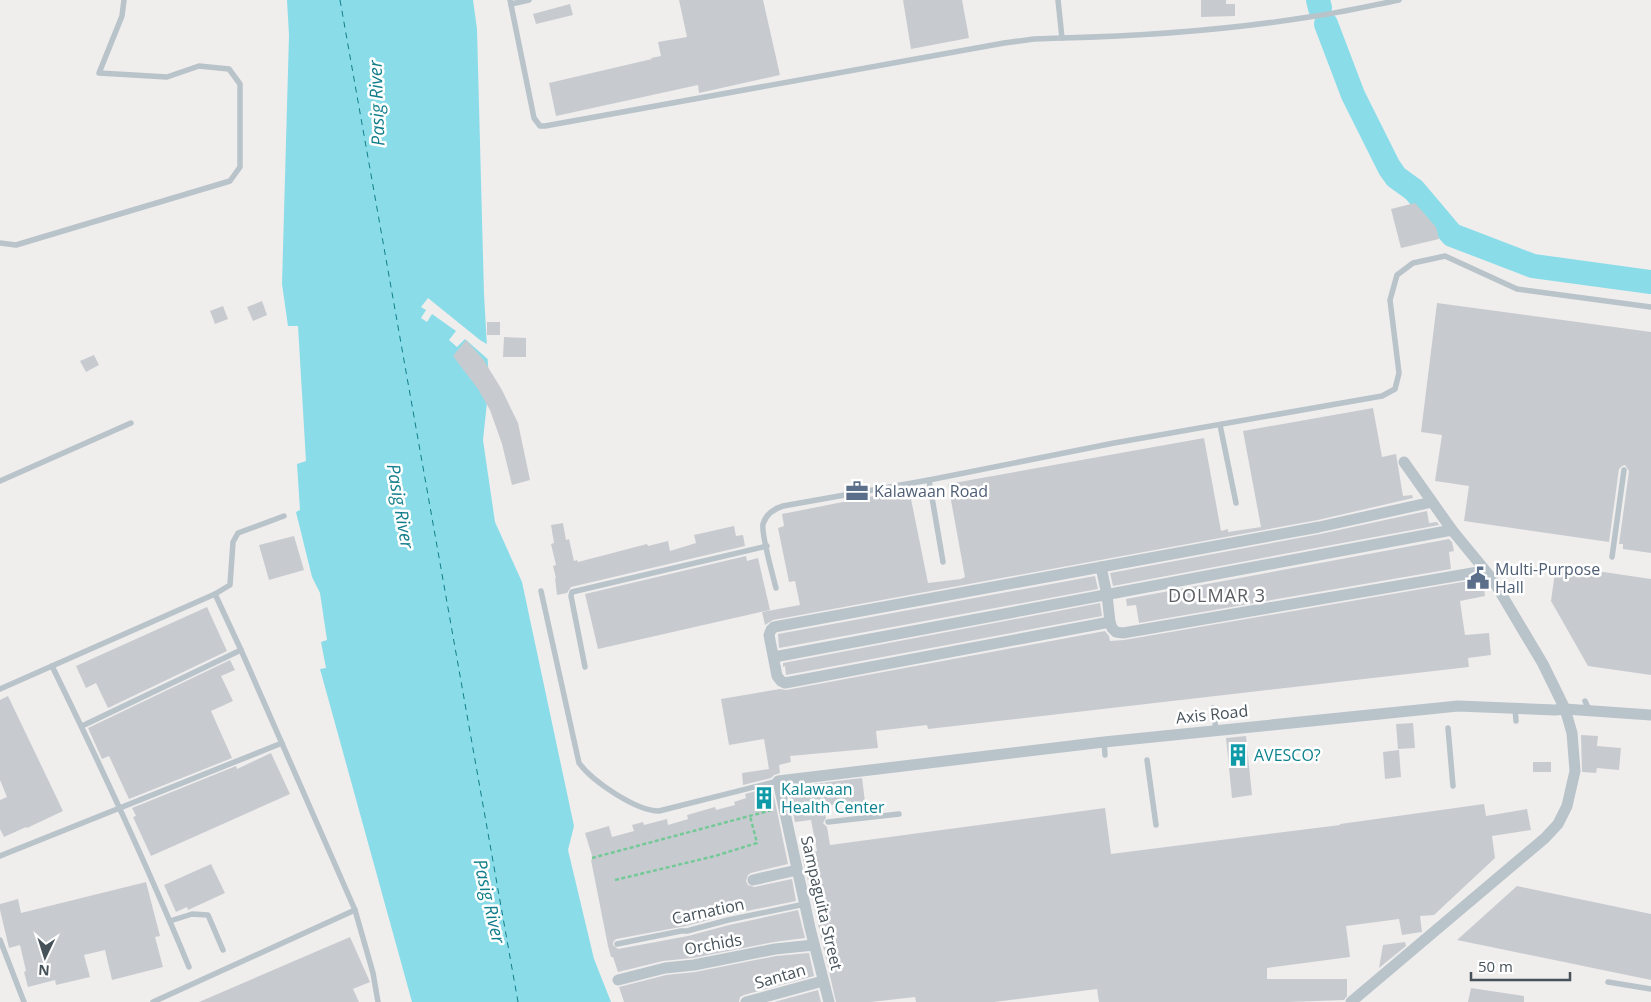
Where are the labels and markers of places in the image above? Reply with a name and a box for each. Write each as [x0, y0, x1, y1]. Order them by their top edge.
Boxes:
office icon: Kalawaan Road [844, 478, 870, 504]
place label: Kalawaan Road [874, 480, 988, 502]
place label: Multi-Purpose Hall [1495, 558, 1600, 598]
public building icon: Multi-Purpose Hall [1465, 565, 1491, 591]
building icon: AVESCO? [1225, 742, 1251, 768]
place label: AVESCO? [1254, 744, 1321, 766]
place label: Kalawaan Health Center [781, 778, 885, 818]
building icon: Kalawaan Health Center [751, 785, 777, 811]

